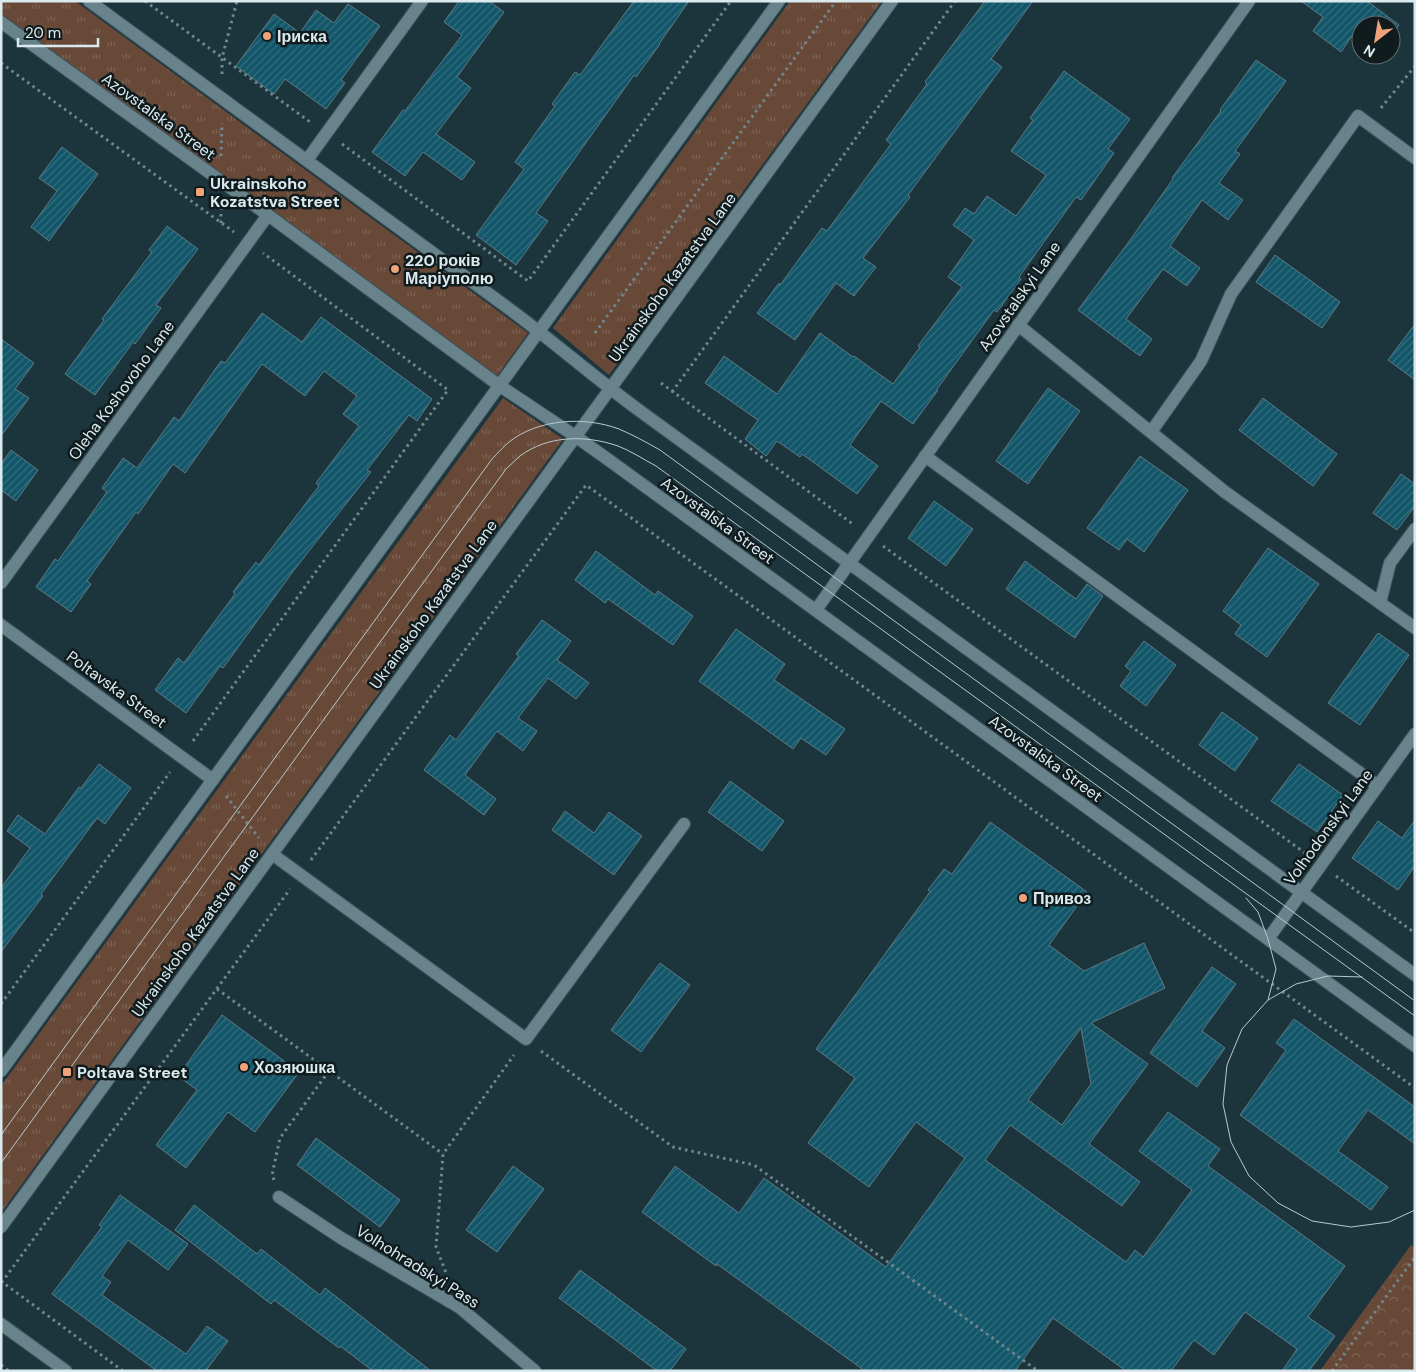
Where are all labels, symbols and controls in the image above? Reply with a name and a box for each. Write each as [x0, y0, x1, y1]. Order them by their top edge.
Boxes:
scale bar [18, 15, 98, 47]
north arrow [1351, 15, 1401, 65]
text: 20 m [25, 23, 61, 43]
place label: Іриска [277, 26, 327, 47]
marker: Іриска [261, 30, 273, 42]
text: N [1360, 41, 1378, 61]
street label: Azovstalska Street [98, 68, 220, 165]
place label: Ukrainskoho Kozatstva Street [210, 173, 340, 212]
marker: Ukrainskoho Kozatstva Street [194, 186, 206, 198]
street label: Ukrainskoho Kazatstva Lane [604, 188, 741, 366]
street label: Azovstalskyi Lane [974, 237, 1065, 355]
place label: 220 років Маріуполю [405, 250, 494, 289]
marker: 220 років Маріуполю [389, 263, 401, 275]
street label: Oleha Koshovoho Lane [64, 316, 179, 464]
street label: Azovstalska Street [657, 472, 779, 569]
street label: Ukrainskoho Kazatstva Lane [365, 515, 502, 693]
street label: Poltavska Street [62, 646, 171, 733]
street label: Azovstalska Street [985, 710, 1107, 807]
street label: Volhodonskyi Lane [1279, 765, 1378, 890]
street label: Ukrainskoho Kazatstva Lane [127, 843, 264, 1021]
place label: Привоз [1033, 888, 1091, 909]
marker: Привоз [1017, 892, 1029, 904]
place label: Хозяюшка [254, 1057, 335, 1078]
marker: Хозяюшка [238, 1061, 250, 1073]
place label: Poltava Street [77, 1062, 187, 1083]
marker: Poltava Street [61, 1066, 73, 1078]
street label: Volhohradskyi Pass [352, 1220, 484, 1313]

